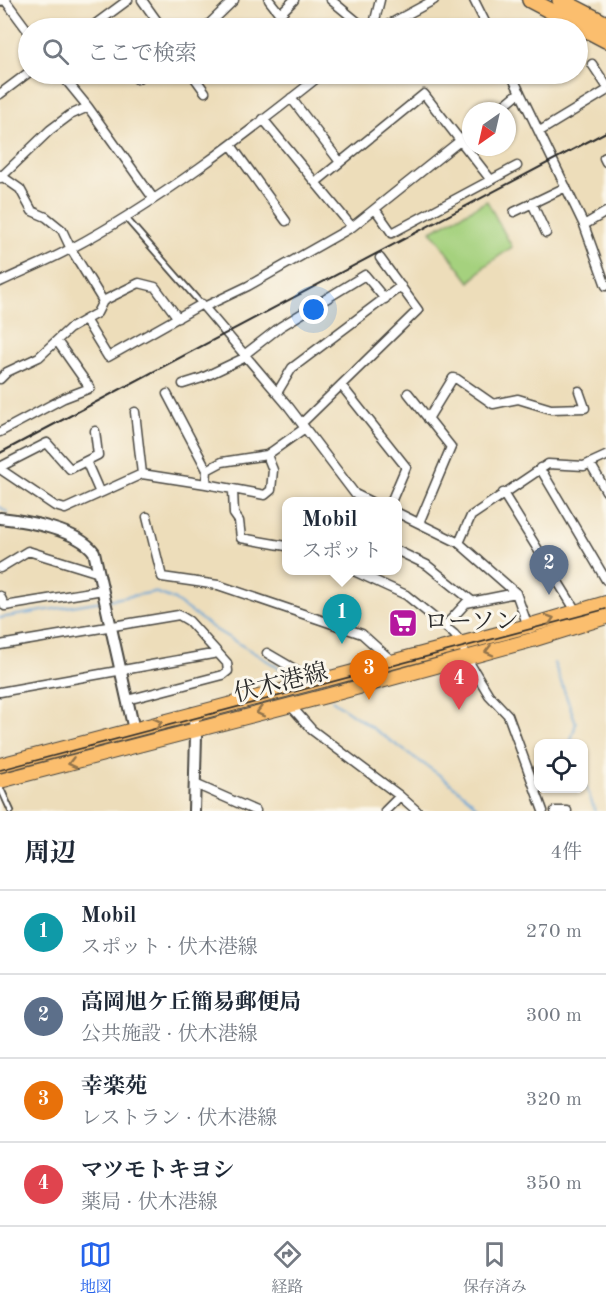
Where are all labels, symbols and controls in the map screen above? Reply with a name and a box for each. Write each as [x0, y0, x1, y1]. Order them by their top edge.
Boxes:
search box [18, 18, 588, 84]
icon: search [39, 35, 72, 68]
text: ここで検索 [87, 43, 197, 65]
north arrow [462, 102, 516, 156]
your location [299, 295, 328, 324]
popup [282, 497, 402, 575]
text: Mobil [302, 509, 358, 531]
text: スポット [302, 542, 382, 562]
pin: 2 [530, 546, 568, 595]
pin: 1 [322, 594, 362, 644]
supermarket icon: ローソン [387, 607, 419, 639]
place label: ローソン [424, 611, 519, 635]
one-way arrow [544, 614, 554, 626]
one-way arrow [484, 643, 494, 656]
pin: 3 [350, 650, 388, 700]
street label: 伏木港線 [231, 658, 330, 707]
pin: 4 [440, 660, 478, 710]
one-way arrow [256, 705, 266, 718]
one-way arrow [152, 718, 163, 730]
map controls [534, 739, 588, 793]
button: locate [534, 739, 588, 793]
one-way arrow [67, 755, 77, 768]
text: 周辺 [24, 841, 76, 867]
text: 4件 [550, 843, 582, 863]
text: Mobil [81, 905, 137, 927]
text: 1 [38, 922, 49, 942]
text: 270 m [526, 922, 582, 942]
text: スポット · 伏木港線 [81, 938, 258, 958]
text: 高岡旭ケ丘簡易郵便局 [81, 992, 301, 1014]
text: 2 [38, 1006, 49, 1026]
text: 300 m [526, 1006, 582, 1026]
text: 公共施設 · 伏木港線 [81, 1025, 258, 1045]
text: 幸楽苑 [81, 1076, 147, 1098]
text: 3 [38, 1090, 49, 1110]
text: 320 m [526, 1090, 582, 1110]
text: レストラン · 伏木港線 [81, 1109, 277, 1129]
text: マツモトキヨシ [81, 1160, 234, 1182]
text: 4 [38, 1174, 49, 1194]
text: 350 m [526, 1174, 582, 1194]
text: 薬局 · 伏木港線 [81, 1193, 218, 1213]
tab: 地図 [79, 1238, 112, 1298]
tab: 経路 [271, 1238, 304, 1298]
tab: 保存済み [463, 1238, 527, 1298]

